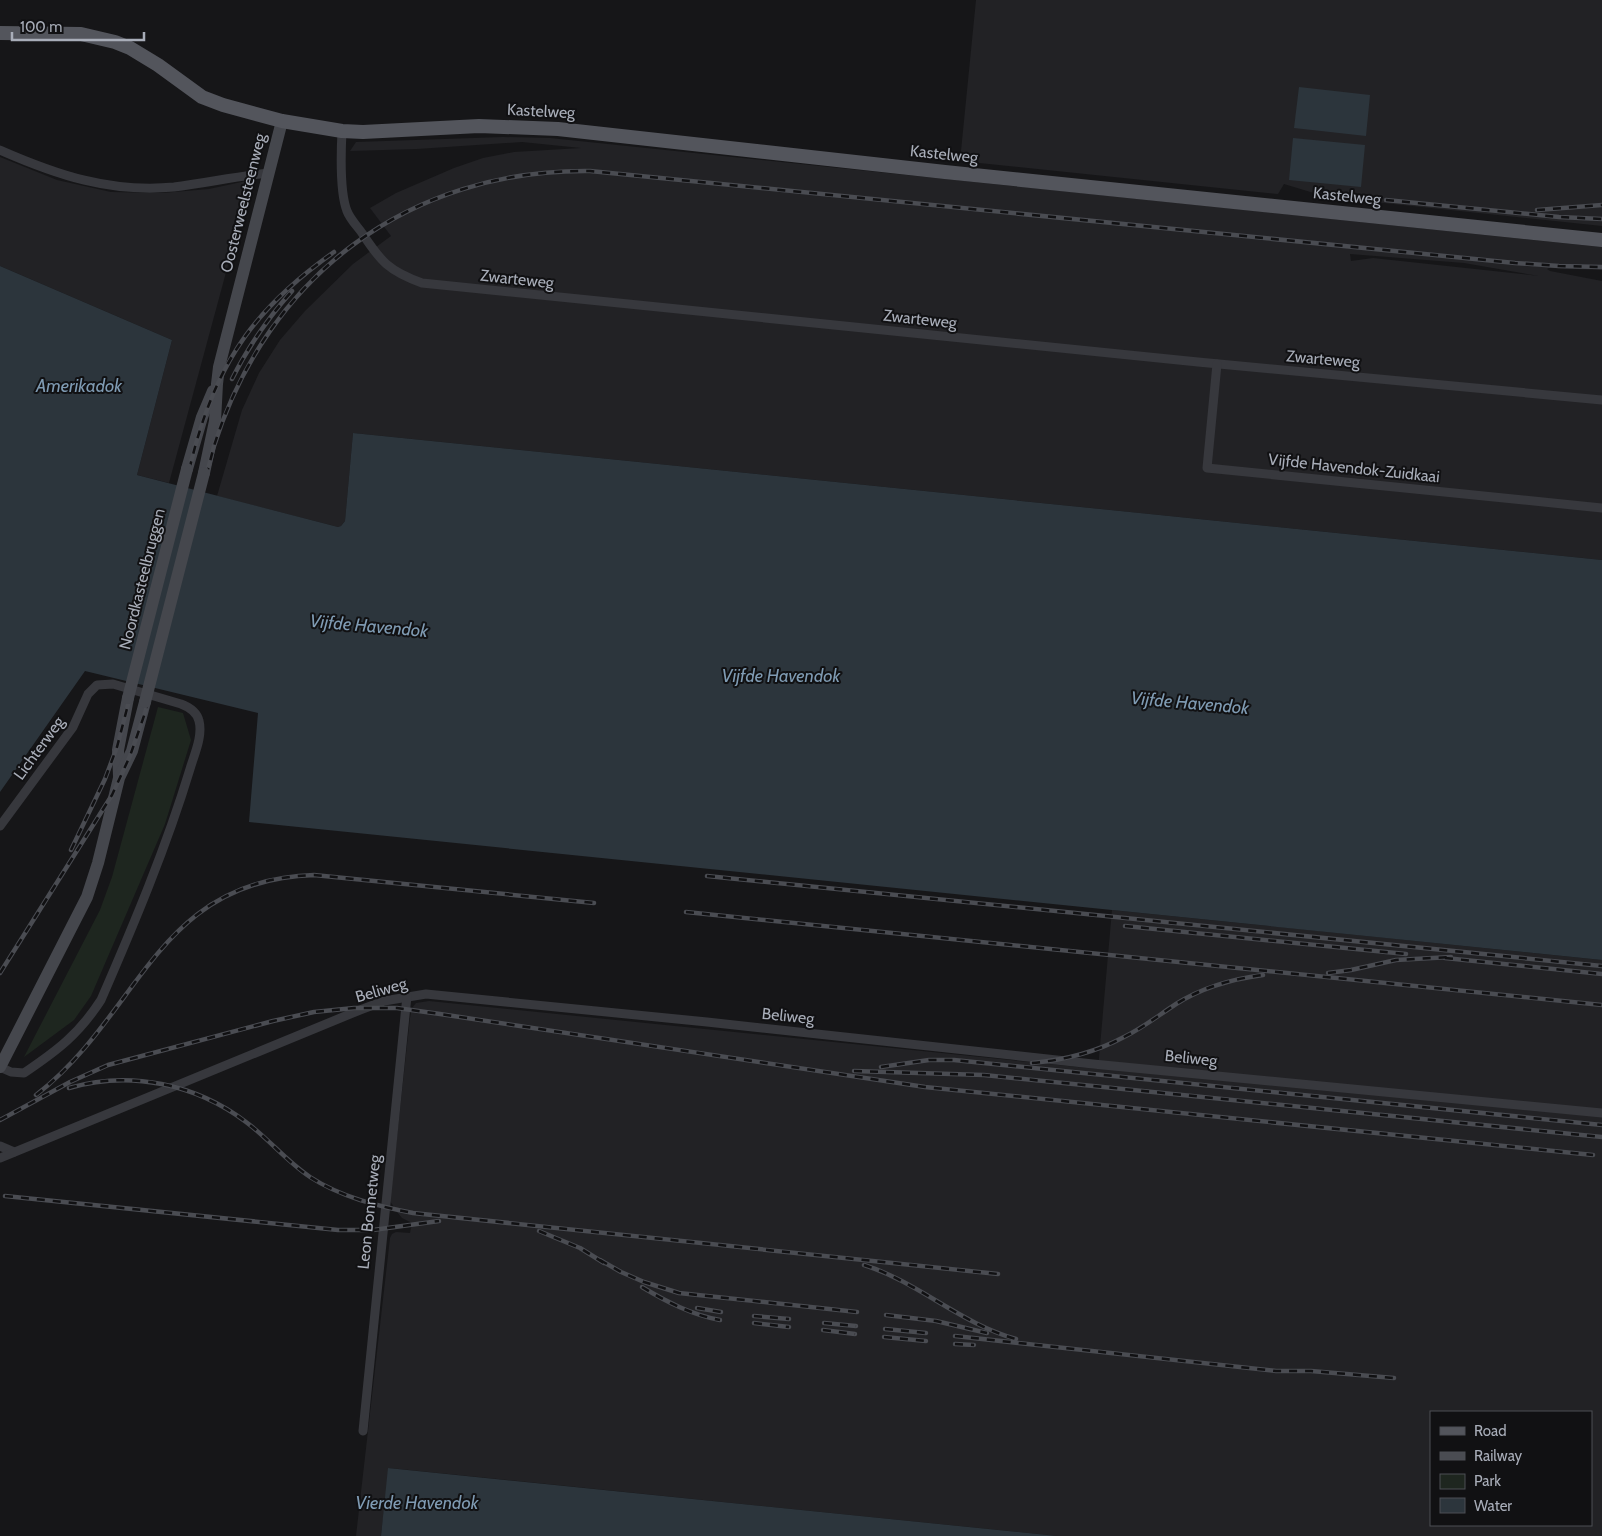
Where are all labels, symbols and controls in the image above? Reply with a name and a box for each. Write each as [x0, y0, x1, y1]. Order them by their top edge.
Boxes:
scale bar [12, 10, 145, 42]
text: 100 m [20, 18, 62, 36]
street label: Kastelweg [506, 100, 577, 122]
street label: Oosterweelsteenweg [217, 130, 270, 275]
street label: Kastelweg [909, 141, 980, 167]
street label: Kastelweg [1312, 183, 1383, 209]
street label: Zwarteweg [479, 266, 556, 292]
street label: Zwarteweg [882, 306, 959, 332]
street label: Zwarteweg [1285, 346, 1362, 372]
water label: Amerikadok [35, 375, 123, 397]
street label: Vijfde Havendok-Zuidkaai [1267, 450, 1441, 486]
street label: Noordkasteelbruggen [115, 506, 169, 651]
water label: Vijfde Havendok [309, 610, 430, 642]
water label: Vijfde Havendok [722, 665, 841, 687]
water label: Vijfde Havendok [1130, 687, 1251, 719]
street label: Lichterweg [10, 712, 69, 783]
street label: Beliweg [353, 973, 410, 1006]
street label: Beliweg [761, 1004, 816, 1028]
street label: Beliweg [1164, 1046, 1219, 1070]
street label: Leon Bonnetweg [354, 1153, 385, 1270]
legend [1430, 1411, 1592, 1526]
text: Road [1474, 1422, 1507, 1440]
text: Railway [1474, 1447, 1523, 1465]
text: Park [1474, 1472, 1501, 1490]
water label: Vierde Havendok [356, 1492, 480, 1514]
text: Water [1474, 1497, 1512, 1515]

